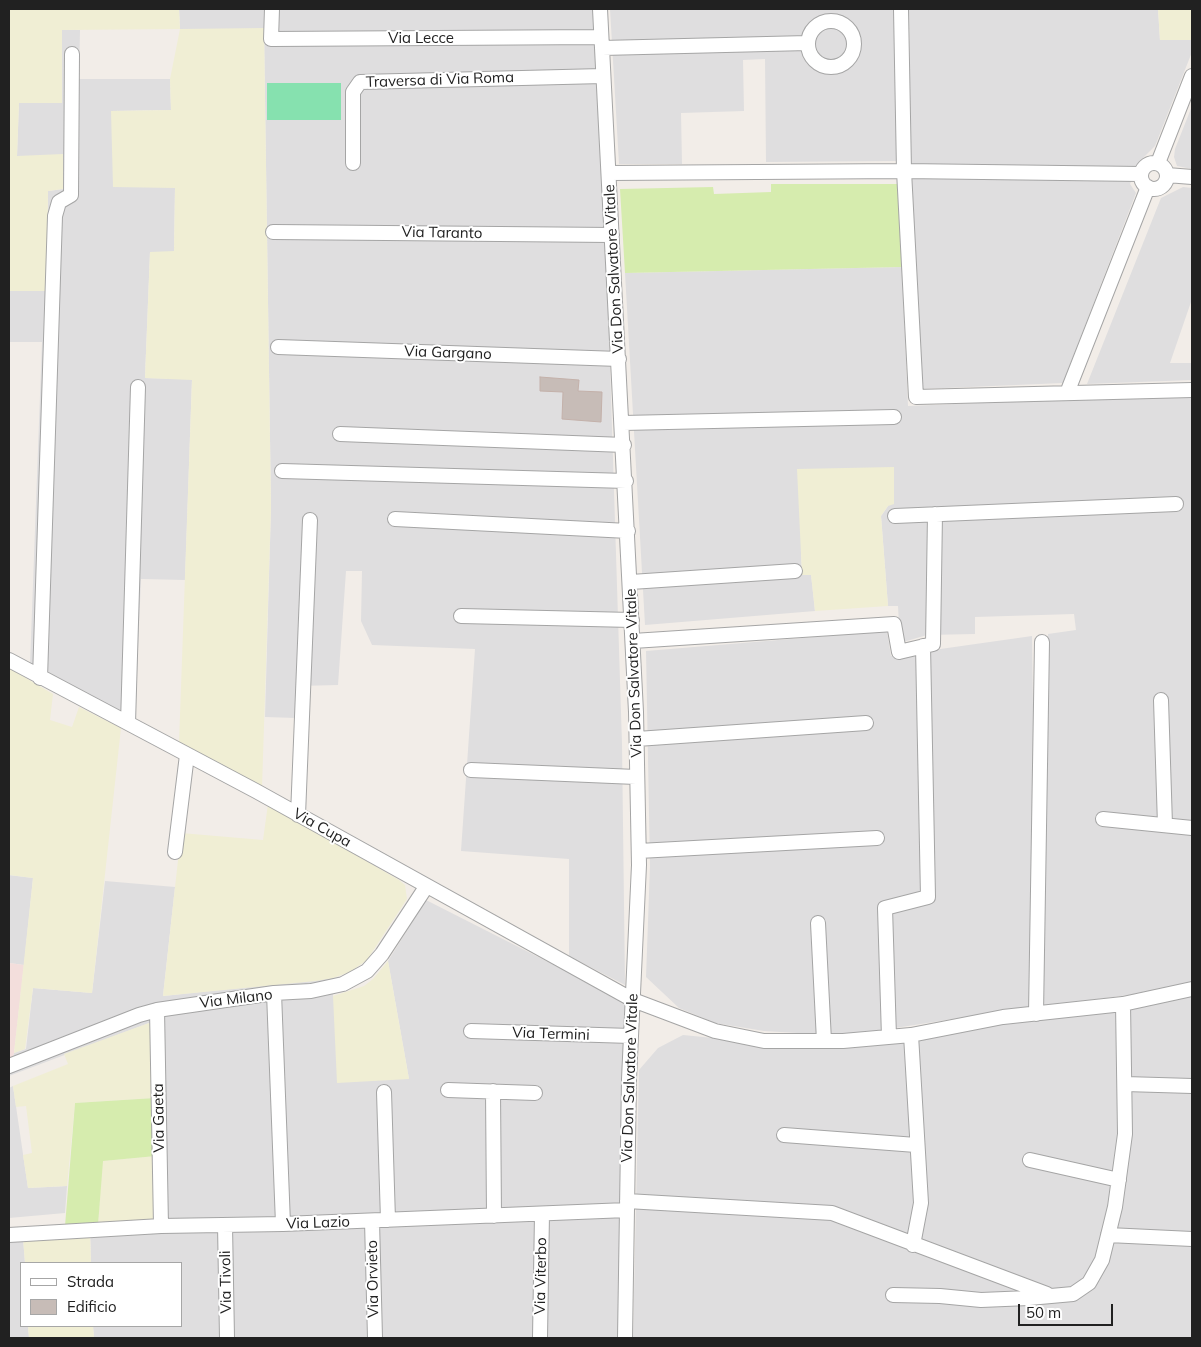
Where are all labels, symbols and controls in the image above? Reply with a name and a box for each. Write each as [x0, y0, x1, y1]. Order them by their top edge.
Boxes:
street label: Via Lecce [388, 29, 454, 47]
street label: Traversa di Via Roma [366, 68, 514, 92]
street label: Via Don Salvatore Vitale [601, 184, 627, 354]
street label: Via Taranto [401, 223, 483, 243]
street label: Via Gargano [404, 342, 492, 364]
street label: Via Don Salvatore Vitale [622, 588, 646, 758]
street label: Via Cupa [290, 805, 354, 851]
street label: Via Milano [199, 986, 273, 1012]
street label: Via Don Salvatore Vitale [618, 993, 642, 1163]
street label: Via Termini [512, 1024, 590, 1044]
street label: Via Gaeta [149, 1083, 169, 1153]
street label: Via Lazio [286, 1213, 350, 1233]
street label: Via Viterbo [531, 1237, 551, 1315]
street label: Via Orvieto [363, 1240, 383, 1318]
street label: Via Tivoli [216, 1250, 236, 1314]
legend [20, 1262, 182, 1327]
text: Strada [67, 1272, 114, 1291]
scale bar [1021, 1294, 1116, 1326]
text: Edificio [67, 1297, 117, 1316]
text: 50 m [1026, 1303, 1061, 1322]

